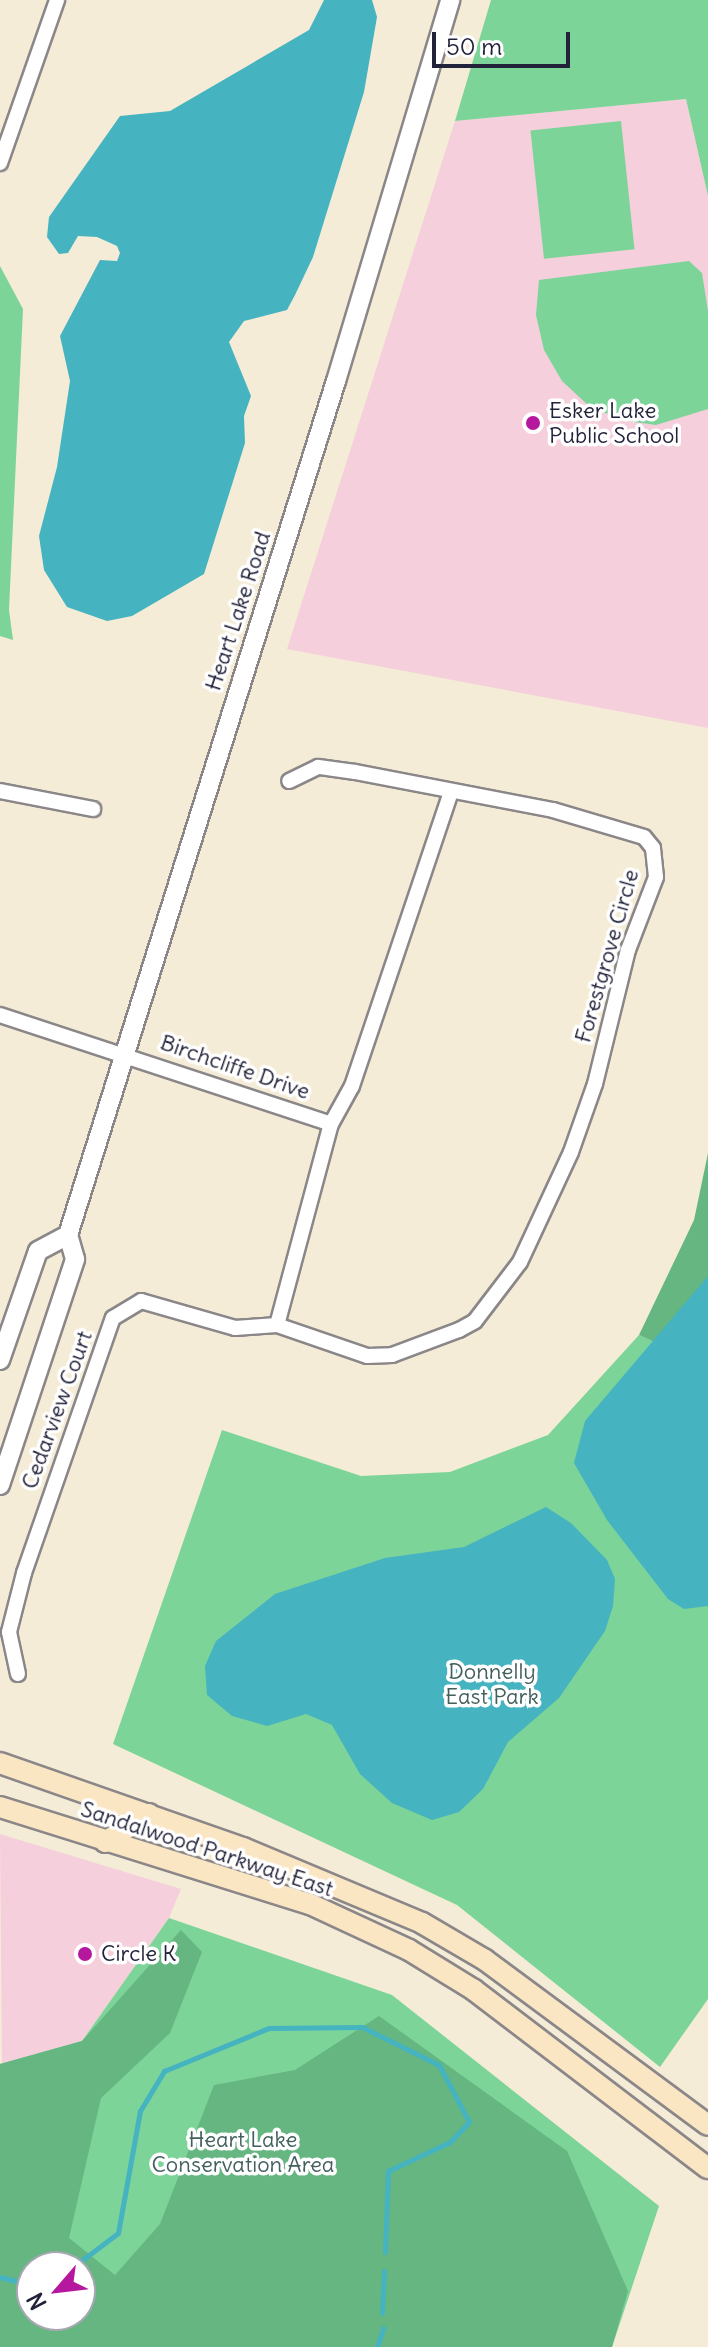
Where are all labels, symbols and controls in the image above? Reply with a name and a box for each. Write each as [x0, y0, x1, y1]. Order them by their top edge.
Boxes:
scale bar [436, 16, 574, 66]
text: 50 m [446, 31, 502, 61]
place label: Esker Lake Public School [549, 397, 679, 448]
marker: Esker Lake Public School [524, 414, 542, 432]
street label: Heart Lake Road [200, 528, 276, 694]
street label: Forestgrove Circle [570, 866, 644, 1046]
street label: Birchcliffe Drive [157, 1029, 313, 1105]
street label: Cedarview Court [16, 1327, 98, 1493]
park label: Donnelly East Park [445, 1658, 539, 1710]
street label: Sandalwood Parkway East [78, 1796, 336, 1902]
place label: Circle K [101, 1941, 176, 1967]
marker: Circle K [76, 1945, 94, 1963]
park label: Heart Lake Conservation Area [152, 2126, 334, 2178]
north arrow [16, 2251, 96, 2331]
text: N [21, 2288, 53, 2315]

